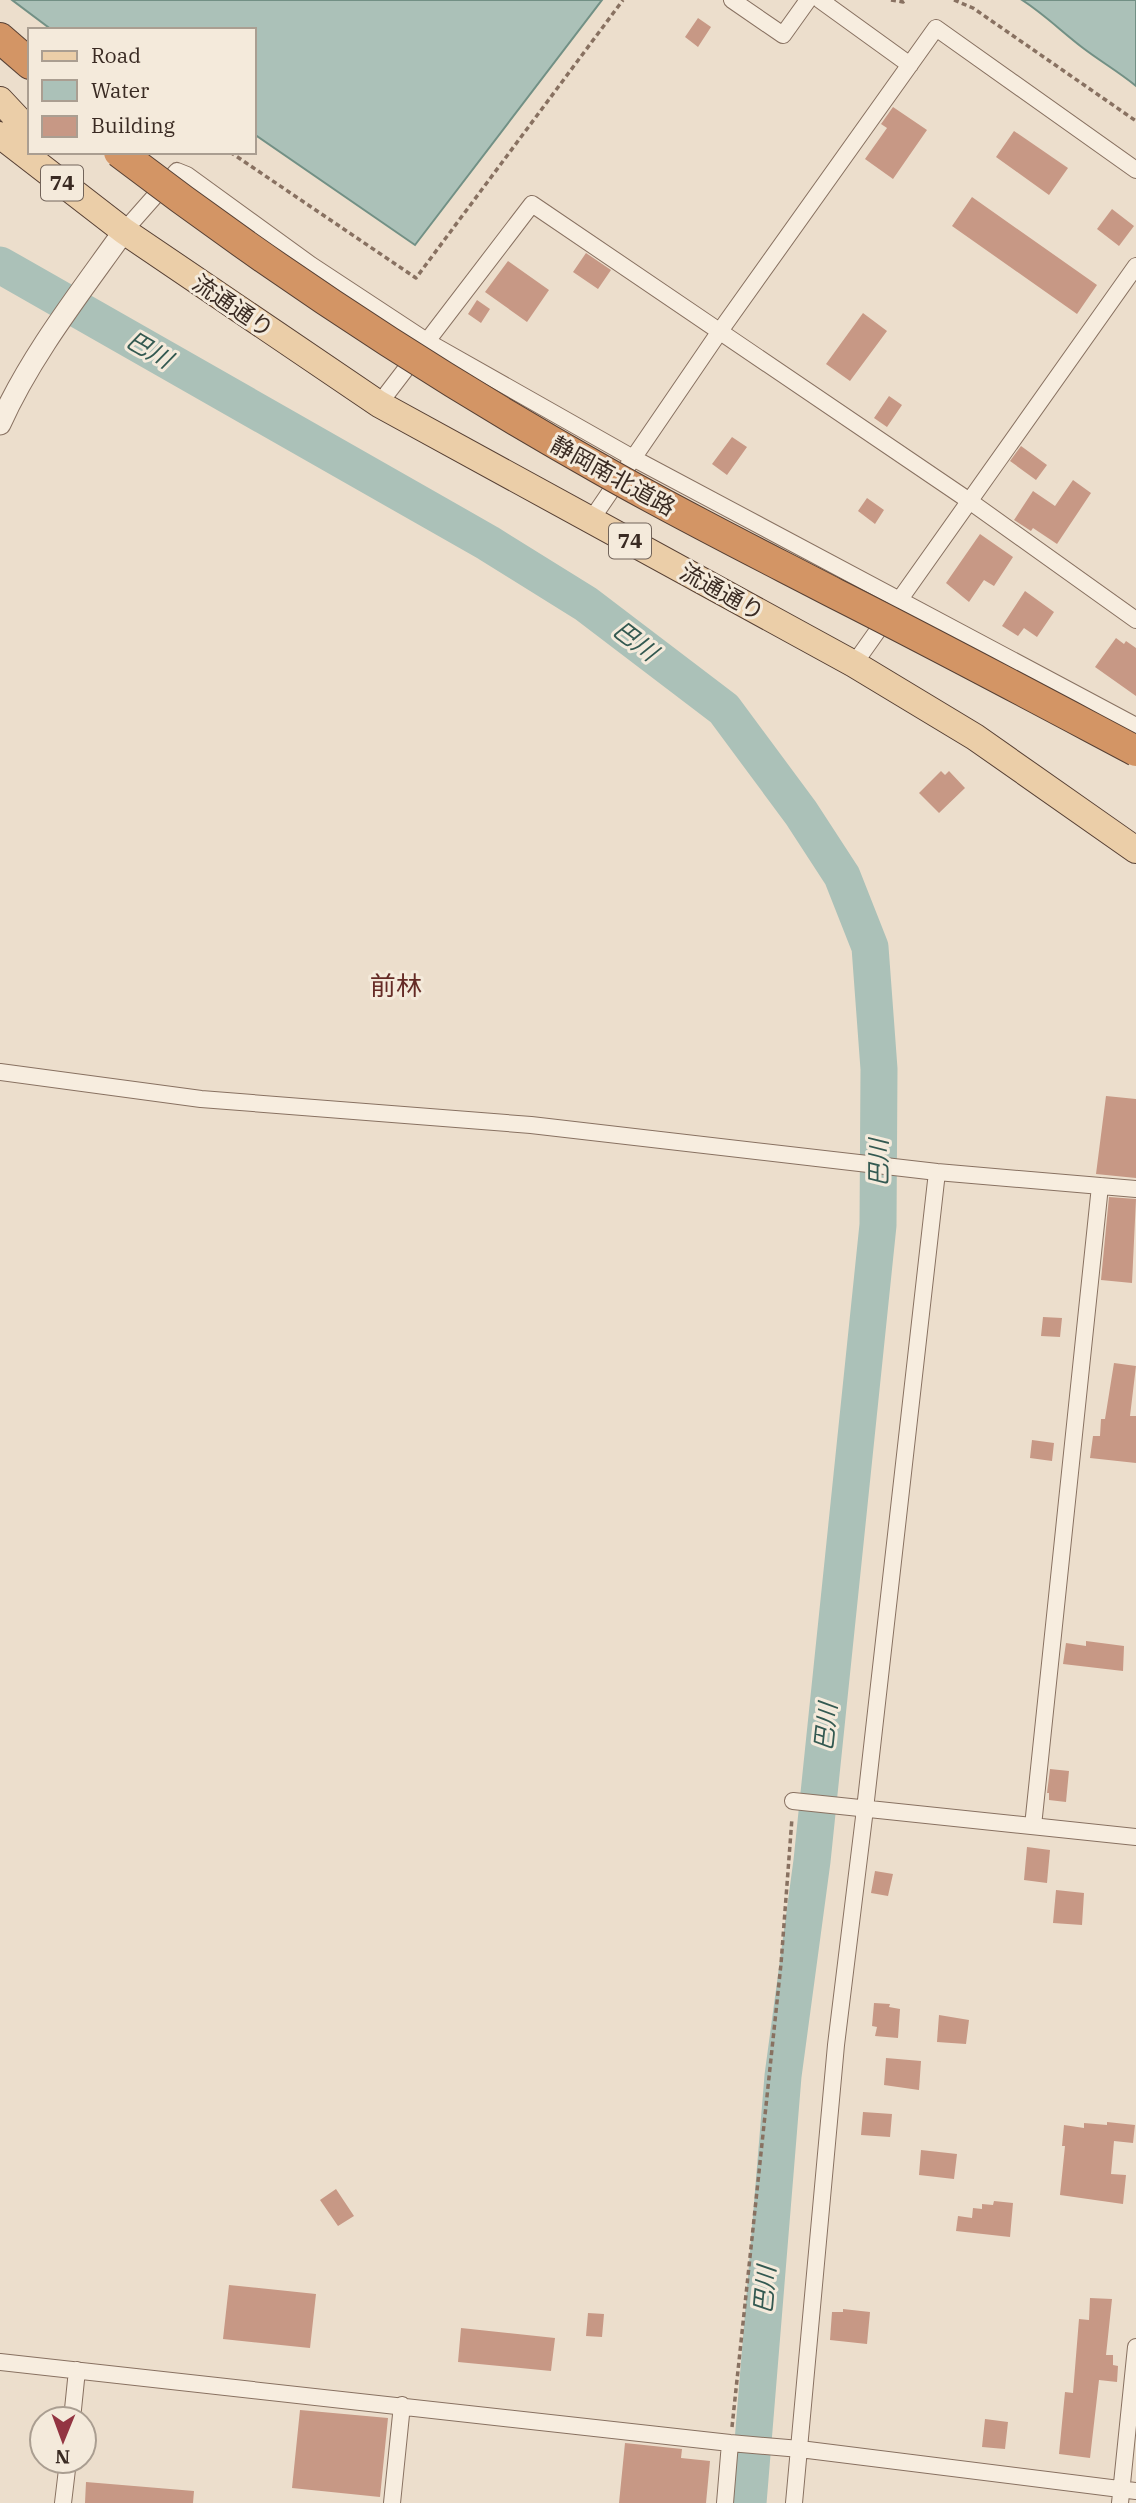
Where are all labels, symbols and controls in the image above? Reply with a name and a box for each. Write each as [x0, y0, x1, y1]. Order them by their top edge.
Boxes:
legend [28, 28, 256, 154]
text: Road [91, 41, 141, 69]
text: Water [91, 76, 150, 104]
text: Building [91, 111, 176, 139]
road number: 74 [41, 166, 83, 200]
street label: 流通通り [187, 267, 280, 343]
water label: 巴川 [121, 323, 181, 376]
street label: 静岡南北道路 [546, 429, 681, 522]
road number: 74 [609, 524, 651, 558]
street label: 流通通り [675, 556, 770, 627]
water label: 巴川 [607, 613, 667, 669]
district label: 前林 [370, 968, 422, 1002]
water label: 巴川 [862, 1136, 894, 1187]
water label: 巴川 [807, 1698, 844, 1752]
water label: 巴川 [746, 2262, 782, 2315]
north arrow [28, 2405, 98, 2475]
text: N [55, 2445, 70, 2469]

